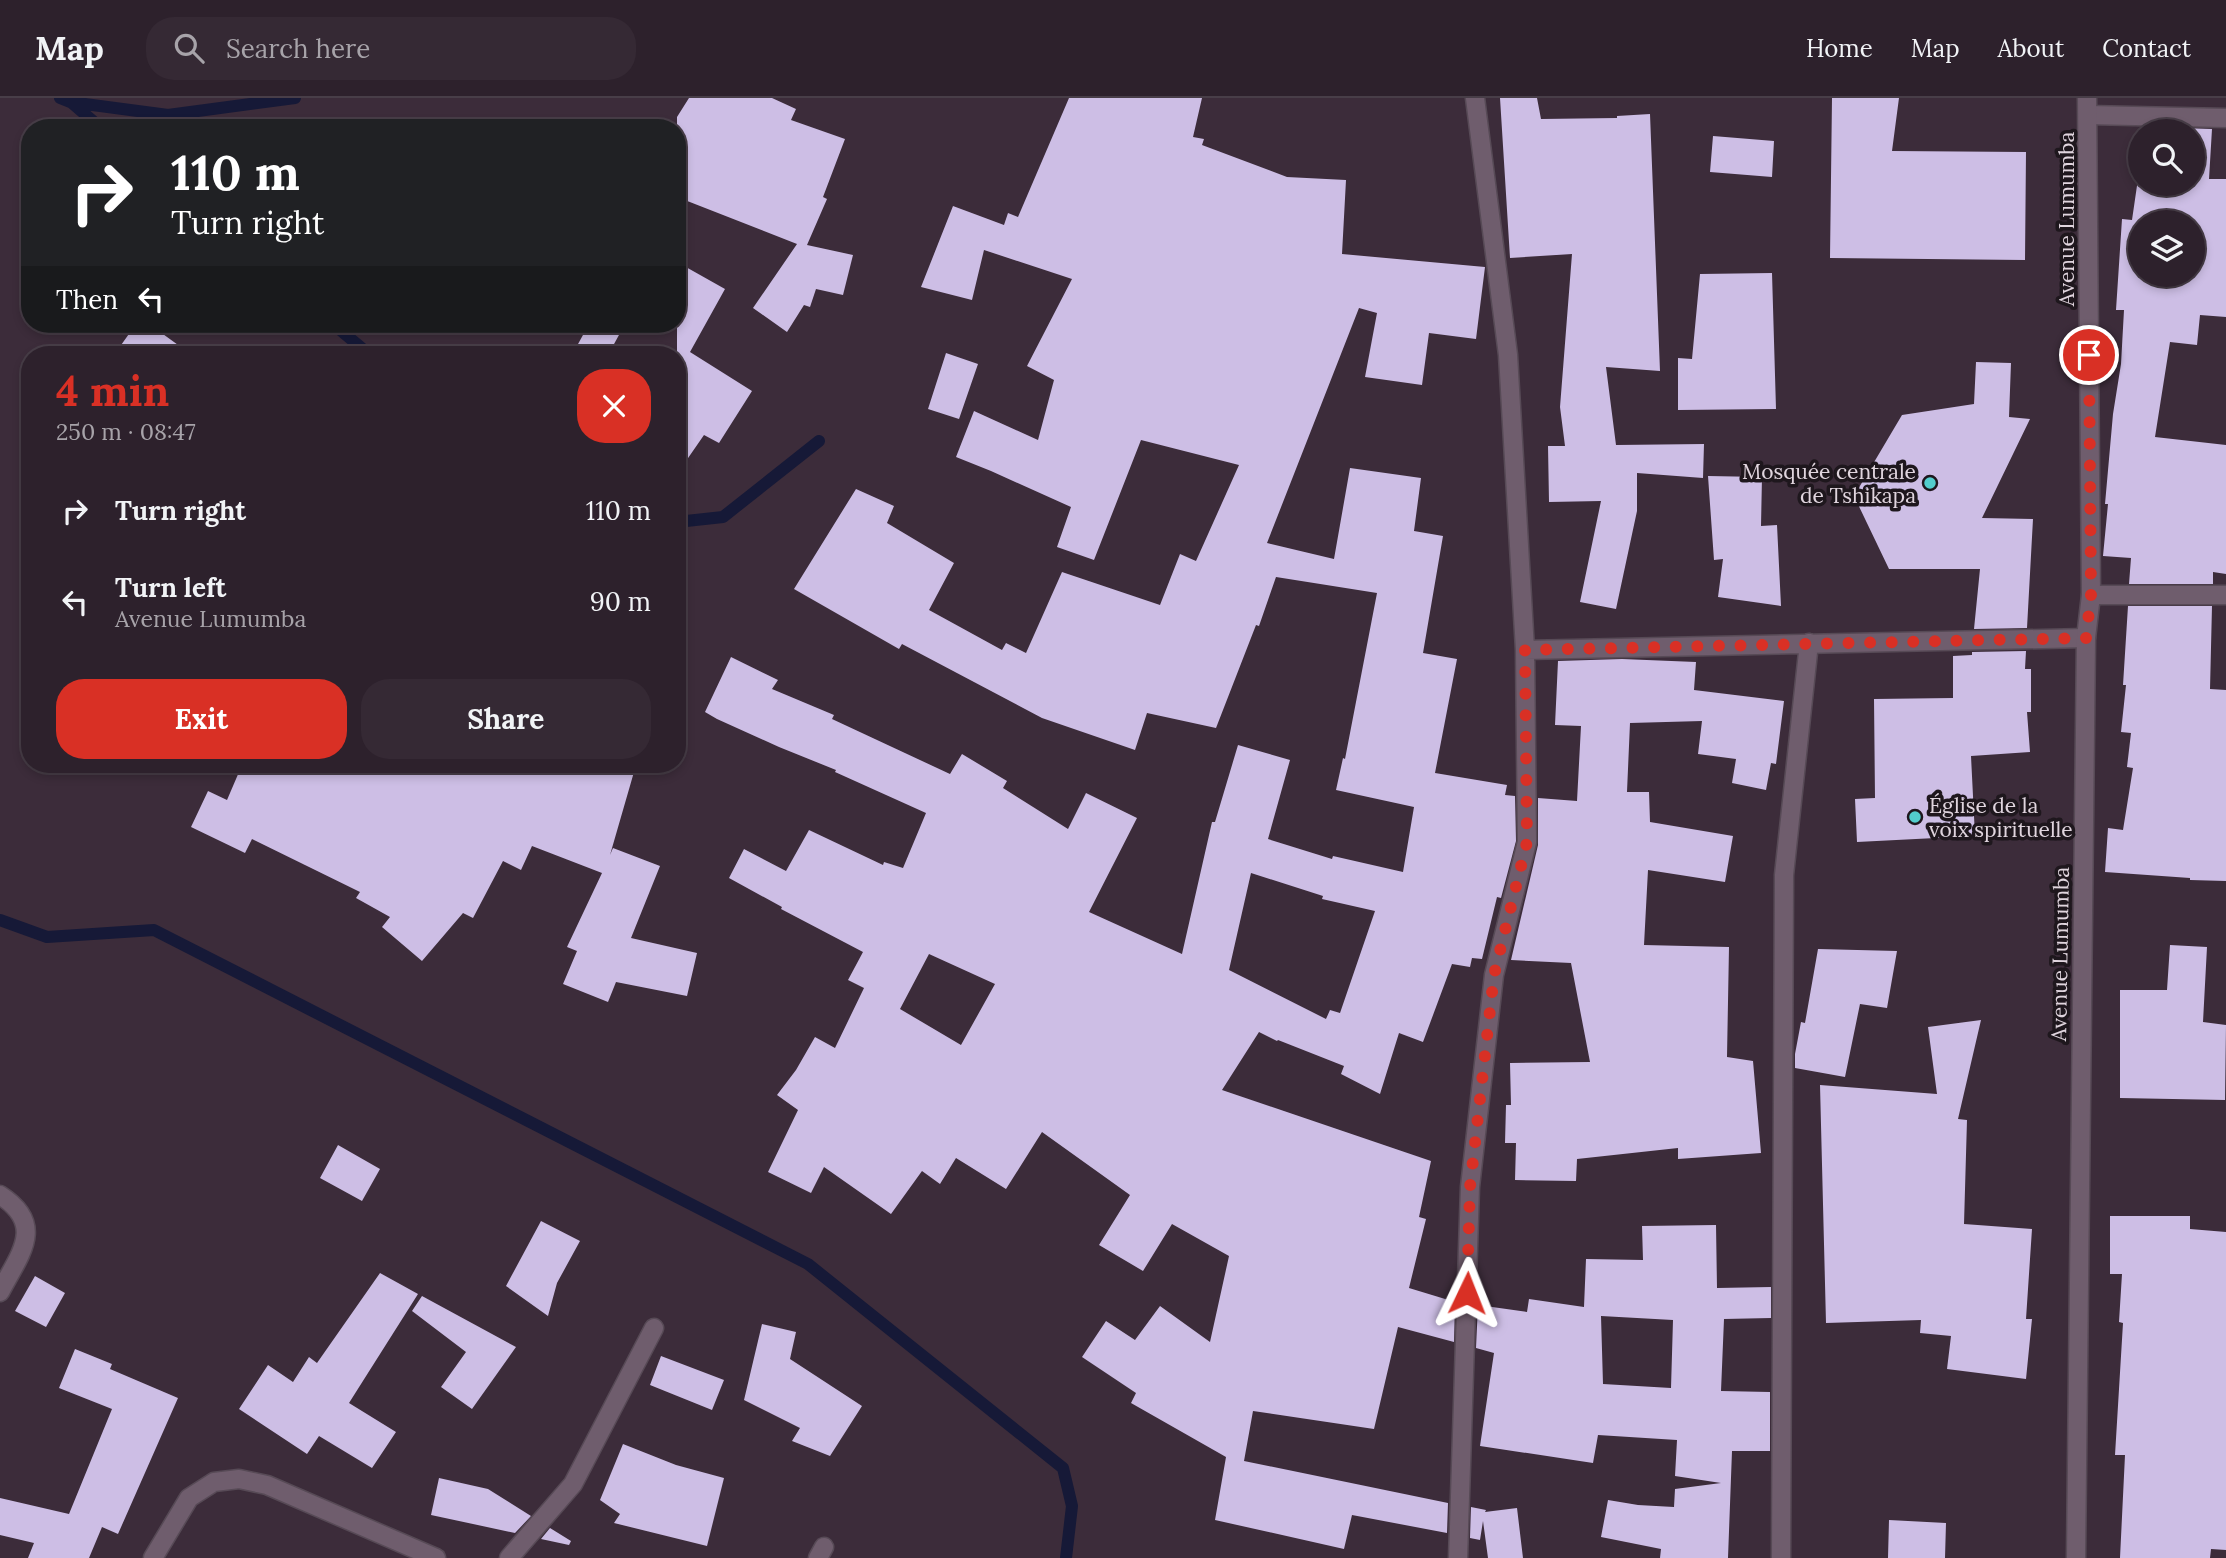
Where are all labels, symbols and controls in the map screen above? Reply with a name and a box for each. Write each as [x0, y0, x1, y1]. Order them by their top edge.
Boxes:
search box [146, 17, 636, 80]
text: Map [35, 27, 104, 69]
icon: search [170, 29, 208, 67]
text: Search here [226, 32, 370, 65]
text: Home [1806, 33, 1873, 64]
text: Map [1911, 33, 1960, 64]
text: About [1998, 33, 2064, 64]
text: Contact [2102, 33, 2191, 64]
map controls [2128, 119, 2205, 287]
button: search [2128, 119, 2205, 196]
street label: Avenue Lumumba [2053, 132, 2080, 307]
text: 110 m [171, 141, 300, 203]
icon: right [56, 147, 147, 238]
text: Turn right [171, 202, 324, 243]
button: layers [2128, 210, 2205, 287]
icon: left [132, 280, 170, 318]
text: Then [56, 283, 118, 316]
pin [2059, 325, 2119, 385]
icon: arrive [2070, 336, 2108, 374]
text: 4 min [56, 364, 169, 418]
button: close [577, 369, 651, 443]
text: 250 m · 08:47 [56, 417, 196, 446]
place label: Mosquée centrale de Tshikapa [1742, 458, 1916, 509]
marker: Mosquée centrale de Tshikapa [1922, 475, 1938, 491]
icon: right [56, 492, 94, 530]
text: Turn right [115, 494, 246, 527]
text: 110 m [586, 494, 651, 527]
text: Turn left [115, 571, 226, 604]
icon: left [56, 583, 94, 621]
text: 90 m [590, 585, 651, 618]
text: Avenue Lumumba [115, 604, 306, 633]
button: Exit [56, 679, 347, 759]
button: Share [361, 679, 651, 759]
place label: Église de la voix spirituelle [1929, 792, 2073, 843]
marker: Église de la voix spirituelle [1907, 809, 1923, 825]
street label: Avenue Lumumba [2045, 866, 2075, 1043]
position arrow [1430, 1256, 1504, 1330]

